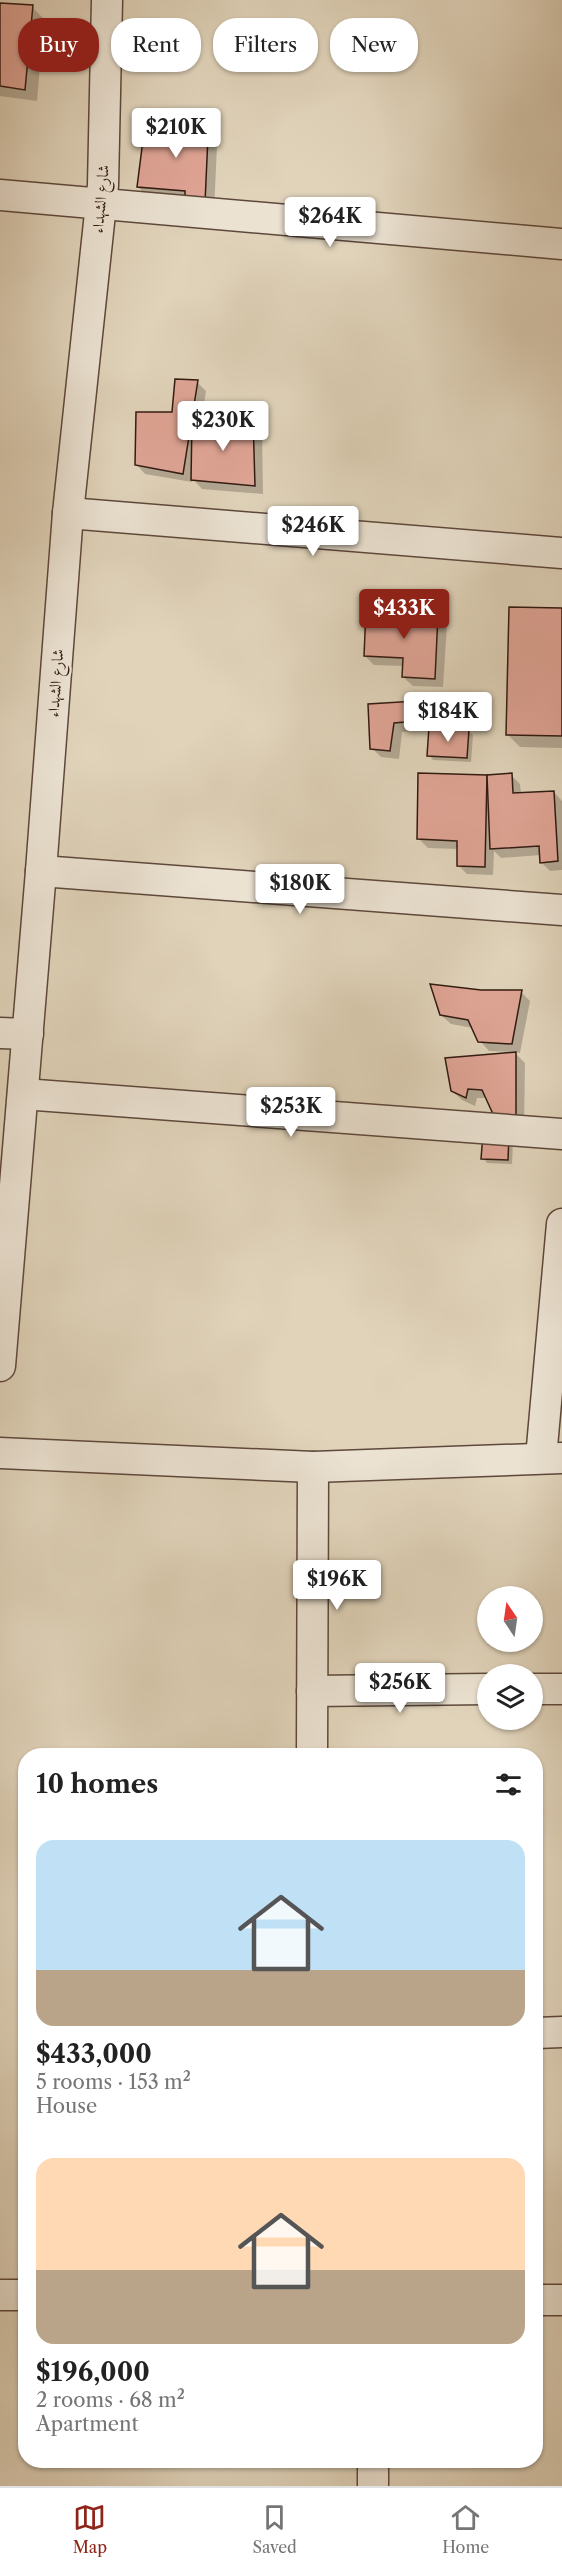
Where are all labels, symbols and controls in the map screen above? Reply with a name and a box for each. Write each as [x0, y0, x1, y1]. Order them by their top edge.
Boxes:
chip: Buy [18, 18, 99, 72]
chip: Rent [111, 18, 201, 72]
chip: Filters [213, 18, 318, 72]
chip: New [330, 18, 418, 72]
pin: $210K [134, 108, 218, 159]
text: $210K [146, 115, 206, 139]
street label: شارع الشهداء [87, 164, 117, 235]
pin: $264K [288, 197, 372, 248]
text: $264K [299, 204, 361, 228]
pin: $230K [181, 401, 265, 452]
text: $230K [192, 408, 255, 432]
pin: $246K [271, 506, 355, 557]
text: $246K [282, 513, 344, 537]
pin: $433K [362, 589, 446, 640]
text: $433K [373, 596, 435, 620]
street label: شارع الشهداء [43, 648, 71, 718]
pin: $184K [406, 692, 490, 743]
text: $184K [418, 699, 478, 723]
pin: $180K [258, 864, 342, 915]
text: $180K [269, 871, 331, 895]
pin: $253K [249, 1087, 333, 1138]
text: $253K [260, 1094, 322, 1118]
pin: $196K [295, 1560, 379, 1611]
text: $196K [307, 1567, 367, 1591]
north arrow [477, 1586, 543, 1652]
map controls [477, 1586, 543, 1730]
pin: $256K [358, 1663, 442, 1714]
button: layers [477, 1664, 543, 1730]
text: $256K [369, 1670, 431, 1694]
text: 10 homes [36, 1768, 158, 1800]
icon: filters [492, 1768, 525, 1801]
icon: home [227, 1879, 335, 1987]
text: $433,000 [36, 2038, 152, 2070]
text: 5 rooms · 153 m² [36, 2070, 191, 2094]
text: House [36, 2094, 97, 2118]
icon: home [227, 2197, 335, 2305]
text: $196,000 [36, 2356, 150, 2388]
text: 2 rooms · 68 m² [36, 2388, 185, 2412]
text: Apartment [36, 2412, 139, 2436]
tab: Map [73, 2501, 107, 2557]
tab: Saved [252, 2501, 297, 2557]
tab: Home [442, 2501, 489, 2557]

